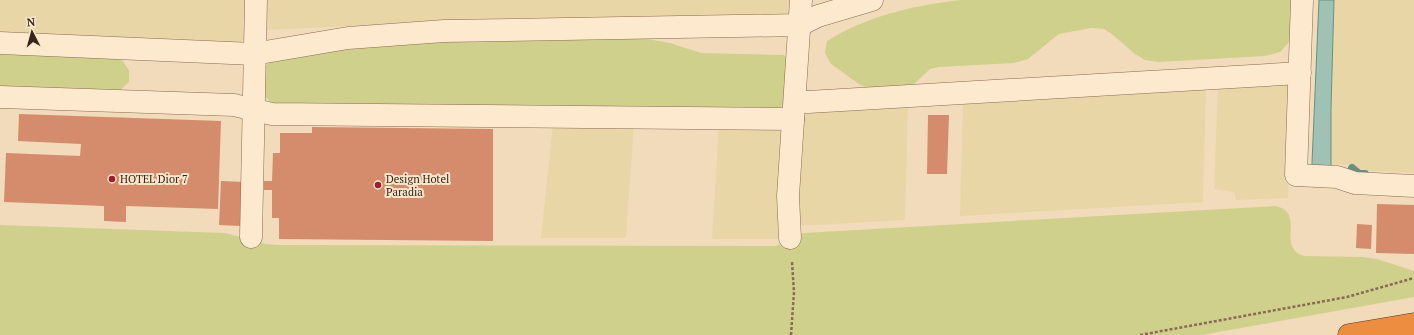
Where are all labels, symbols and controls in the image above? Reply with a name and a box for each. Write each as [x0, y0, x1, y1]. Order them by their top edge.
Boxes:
north arrow [12, 12, 52, 52]
text: N [26, 15, 36, 29]
place label: HOTEL Dior 7 [120, 172, 188, 186]
place label: Design Hotel Paradia [386, 172, 449, 199]
marker: HOTEL Dior 7 [107, 174, 117, 184]
marker: Design Hotel Paradia [373, 180, 383, 190]

